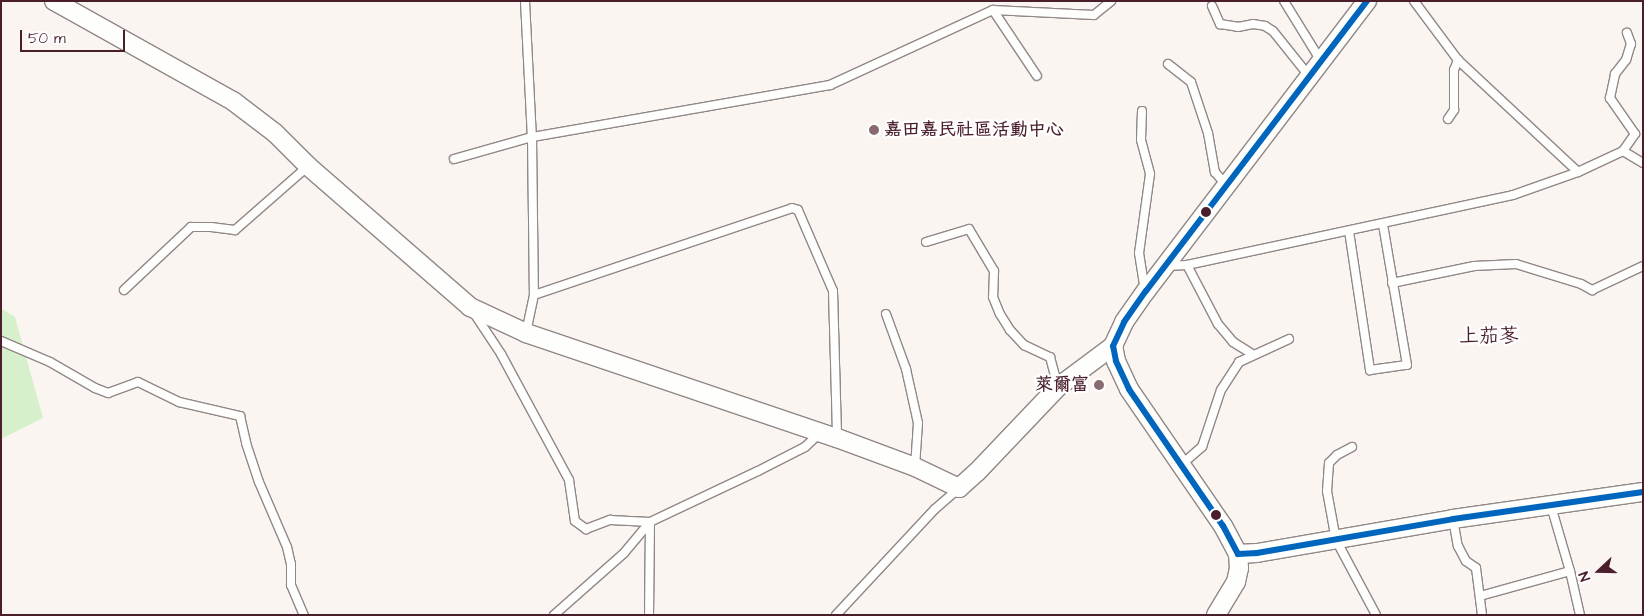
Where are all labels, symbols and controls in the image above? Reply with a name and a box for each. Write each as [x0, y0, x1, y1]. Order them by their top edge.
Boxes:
scale bar [22, 20, 128, 52]
text: 50 m [28, 28, 66, 49]
place label: 嘉田嘉民社區活動中心 [884, 119, 1064, 141]
marker: 嘉田嘉民社區活動中心 [868, 124, 880, 136]
unlabelled marker [1201, 207, 1211, 217]
district label: 上茄苳 [1459, 324, 1519, 348]
place label: 萊爾富 [1035, 374, 1089, 396]
marker: 萊爾富 [1093, 379, 1105, 391]
unlabelled marker [1211, 510, 1221, 520]
north arrow [1574, 546, 1624, 596]
text: N [1574, 569, 1596, 584]

